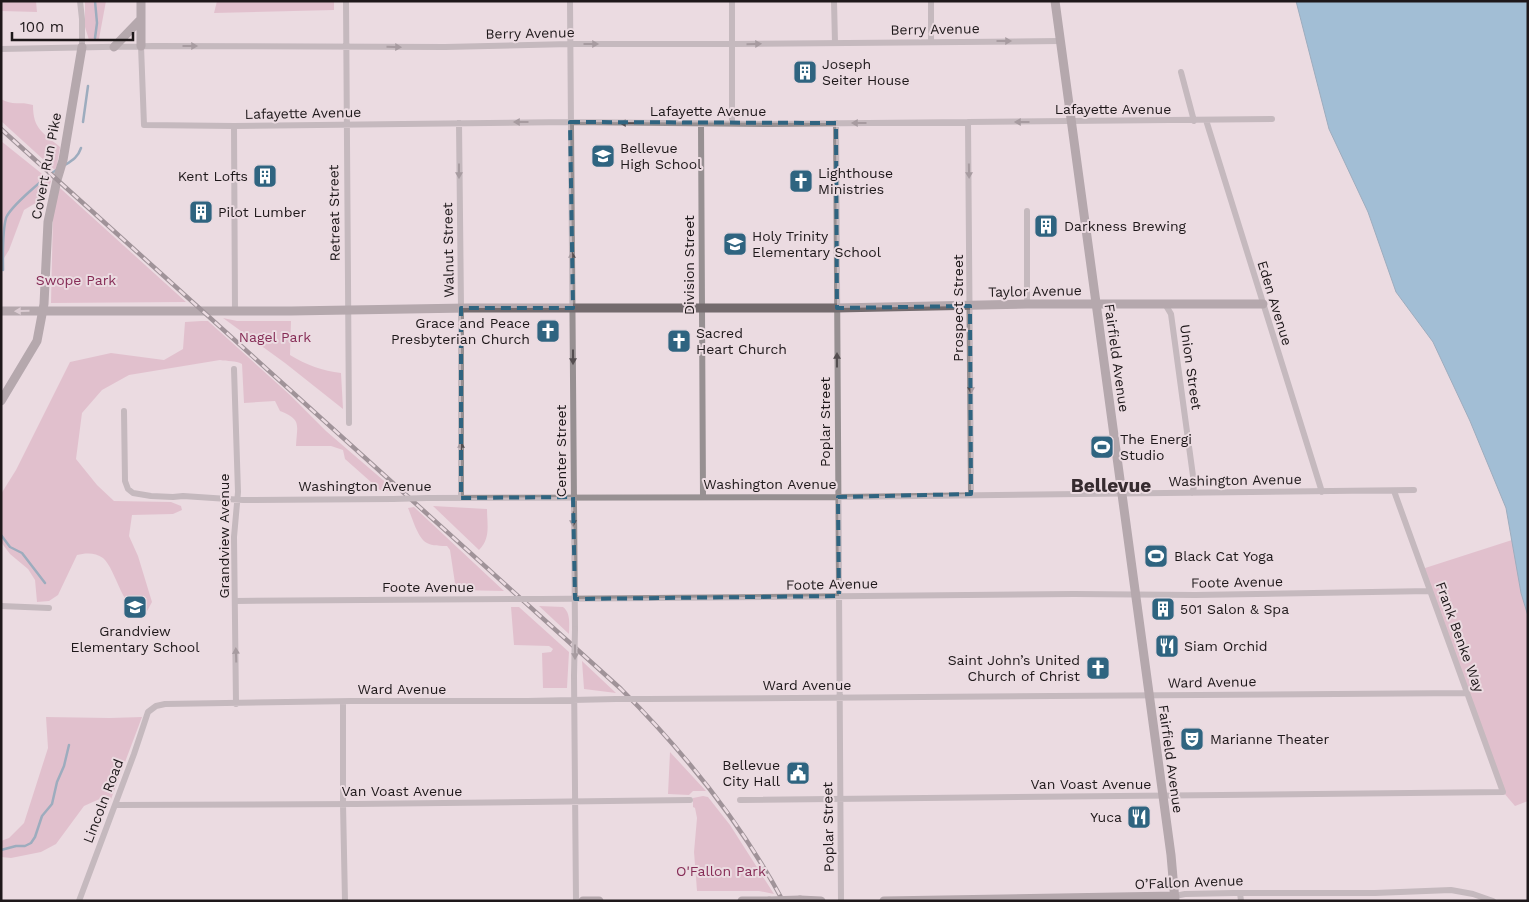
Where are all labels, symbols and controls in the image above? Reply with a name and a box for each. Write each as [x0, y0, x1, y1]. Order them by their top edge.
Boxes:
scale bar [12, 10, 134, 42]
text: 100 m [20, 18, 64, 36]
street label: Berry Avenue [890, 20, 980, 38]
street label: Berry Avenue [485, 24, 575, 42]
one-way arrow [996, 37, 1012, 45]
one-way arrow [584, 40, 600, 48]
one-way arrow [746, 40, 762, 48]
one-way arrow [182, 42, 198, 50]
one-way arrow [386, 43, 402, 51]
place label: Joseph Seiter House [822, 56, 910, 88]
building icon: Joseph Seiter House [792, 59, 818, 85]
street label: Lafayette Avenue [1055, 101, 1171, 117]
street label: Lafayette Avenue [650, 103, 766, 119]
street label: Lafayette Avenue [245, 104, 361, 122]
street label: Covert Run Pike [28, 111, 64, 221]
one-way arrow [513, 118, 529, 126]
one-way arrow [1014, 118, 1030, 126]
one-way arrow [619, 119, 635, 127]
one-way arrow [851, 119, 867, 127]
place label: Bellevue High School [620, 140, 702, 172]
school or university icon: Bellevue High School [590, 143, 616, 169]
building icon: Kent Lofts [252, 163, 278, 189]
one-way arrow [965, 163, 973, 179]
street label: Retreat Street [325, 164, 343, 262]
one-way arrow [455, 164, 463, 180]
place label: Lighthouse Ministries [818, 165, 893, 197]
place label: Kent Lofts [178, 168, 248, 184]
church icon: Lighthouse Ministries [788, 168, 814, 194]
building icon: Pilot Lumber [188, 199, 214, 225]
street label: Walnut Street [439, 202, 457, 298]
place label: Pilot Lumber [218, 204, 307, 220]
building icon: Darkness Brewing [1033, 213, 1059, 239]
street label: Division Street [681, 215, 697, 315]
place label: Darkness Brewing [1064, 218, 1187, 234]
place label: Holy Trinity Elementary School [752, 228, 882, 260]
school or university icon: Holy Trinity Elementary School [722, 231, 748, 257]
one-way arrow [568, 251, 576, 267]
street label: Prospect Street [950, 254, 966, 362]
street label: Eden Avenue [1254, 259, 1296, 347]
park label: Swope Park [36, 272, 116, 288]
street label: Taylor Avenue [988, 282, 1082, 300]
street label: Fairfield Avenue [1101, 303, 1133, 413]
one-way arrow [14, 307, 30, 315]
place label: Grace and Peace Presbyterian Church [391, 315, 530, 347]
church icon: Grace and Peace Presbyterian Church [535, 318, 561, 344]
street label: Union Street [1177, 323, 1205, 411]
place label: Sacred Heart Church [696, 325, 787, 357]
church icon: Sacred Heart Church [666, 328, 692, 354]
park label: Nagel Park [239, 329, 311, 345]
one-way arrow [569, 349, 577, 365]
one-way arrow [833, 352, 841, 368]
street label: Poplar Street [817, 377, 833, 467]
one-way arrow [967, 378, 975, 394]
street label: Center Street [553, 405, 569, 497]
place label: The Energi Studio [1120, 431, 1192, 463]
sports icon: The Energi Studio [1089, 434, 1115, 460]
one-way arrow [456, 441, 464, 457]
street label: Washington Avenue [1168, 471, 1302, 489]
street label: Grandview Avenue [216, 473, 232, 599]
district label: Bellevue [1071, 474, 1151, 497]
street label: Washington Avenue [703, 476, 837, 492]
street label: Washington Avenue [298, 478, 432, 494]
one-way arrow [569, 511, 577, 527]
sports icon: Black Cat Yoga [1143, 543, 1169, 569]
place label: Black Cat Yoga [1174, 548, 1274, 564]
street label: Foote Avenue [1191, 573, 1283, 591]
street label: Foote Avenue [786, 575, 878, 593]
street label: Foote Avenue [382, 579, 474, 595]
street label: Frank Benke Way [1433, 580, 1488, 695]
school or university icon: Grandview Elementary School [122, 594, 148, 620]
building icon: 501 Salon & Spa [1150, 596, 1176, 622]
place label: 501 Salon & Spa [1180, 601, 1289, 617]
place label: Grandview Elementary School [71, 623, 200, 655]
restaurant icon: Siam Orchid [1154, 633, 1180, 659]
place label: Siam Orchid [1184, 638, 1268, 654]
one-way arrow [570, 644, 578, 660]
one-way arrow [232, 647, 240, 663]
place label: Saint John’s United Church of Christ [948, 652, 1080, 684]
church icon: Saint John’s United Church of Christ [1085, 655, 1111, 681]
street label: Ward Avenue [1167, 673, 1257, 691]
street label: Ward Avenue [763, 677, 851, 693]
street label: Ward Avenue [358, 681, 446, 697]
street label: Fairfield Avenue [1155, 704, 1187, 814]
theatre icon: Marianne Theater [1179, 726, 1205, 752]
place label: Marianne Theater [1210, 731, 1329, 747]
street label: Lincoln Road [80, 757, 126, 845]
place label: Bellevue City Hall [722, 757, 781, 789]
public building icon: Bellevue City Hall [785, 760, 811, 786]
street label: Van Voast Avenue [1031, 776, 1151, 792]
street label: Poplar Street [819, 782, 837, 872]
street label: Van Voast Avenue [342, 783, 462, 799]
restaurant icon: Yuca [1126, 804, 1152, 830]
place label: Yuca [1090, 809, 1122, 825]
park label: O'Fallon Park [676, 863, 766, 879]
street label: O’Fallon Avenue [1134, 872, 1244, 892]

